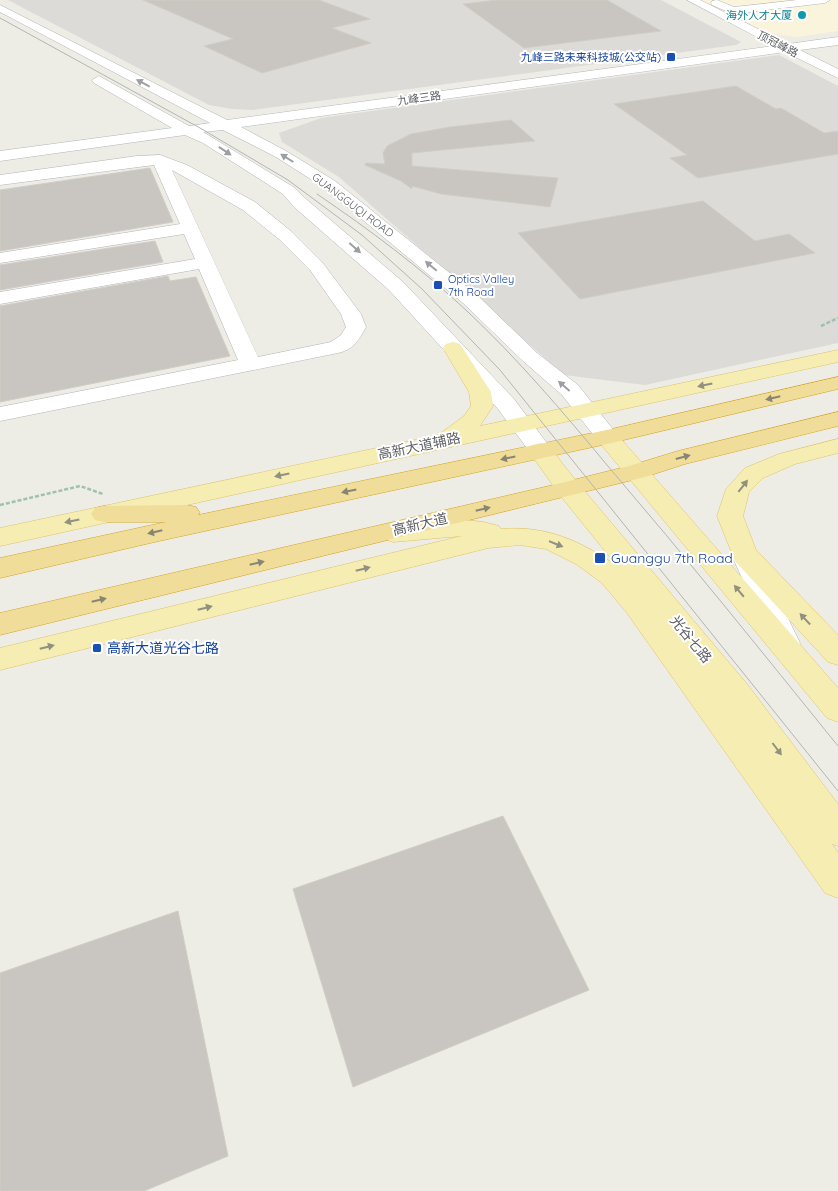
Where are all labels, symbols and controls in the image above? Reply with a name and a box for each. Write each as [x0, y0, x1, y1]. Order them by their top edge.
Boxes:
place label: 海外人才大厦 [726, 8, 792, 22]
marker: 海外人才大厦 [796, 9, 808, 21]
street label: 顶冠峰路 [755, 28, 801, 60]
place label: 九峰三路未来科技城(公交站) [521, 50, 661, 64]
marker: 九峰三路未来科技城(公交站) [665, 51, 677, 63]
one-way arrow [135, 79, 150, 87]
street label: 九峰三路 [396, 88, 442, 108]
one-way arrow [218, 147, 232, 156]
one-way arrow [280, 153, 293, 163]
street label: GUANGGUQI ROAD [309, 170, 397, 240]
one-way arrow [348, 242, 360, 254]
one-way arrow [424, 260, 437, 271]
place label: Optics Valley 7th Road [448, 272, 514, 299]
marker: Optics Valley 7th Road [432, 279, 444, 291]
one-way arrow [559, 380, 571, 392]
one-way arrow [697, 381, 712, 389]
one-way arrow [766, 394, 781, 402]
street label: 高新大道辅路 [376, 428, 462, 464]
one-way arrow [675, 453, 690, 461]
one-way arrow [499, 454, 515, 462]
one-way arrow [275, 471, 290, 479]
one-way arrow [737, 479, 748, 492]
one-way arrow [340, 488, 356, 496]
one-way arrow [475, 505, 490, 513]
street label: 高新大道 [391, 509, 449, 539]
one-way arrow [65, 517, 80, 525]
one-way arrow [147, 529, 163, 537]
one-way arrow [549, 540, 564, 548]
place label: Guanggu 7th Road [611, 549, 733, 567]
marker: Guanggu 7th Road [593, 551, 607, 565]
one-way arrow [249, 559, 264, 567]
one-way arrow [355, 565, 370, 573]
one-way arrow [733, 585, 744, 598]
one-way arrow [91, 596, 106, 604]
one-way arrow [198, 604, 213, 612]
street label: 光谷七路 [666, 612, 716, 666]
one-way arrow [799, 613, 811, 625]
place label: 高新大道光谷七路 [107, 639, 219, 657]
marker: 高新大道光谷七路 [91, 642, 103, 654]
one-way arrow [40, 643, 55, 651]
one-way arrow [772, 742, 782, 756]

